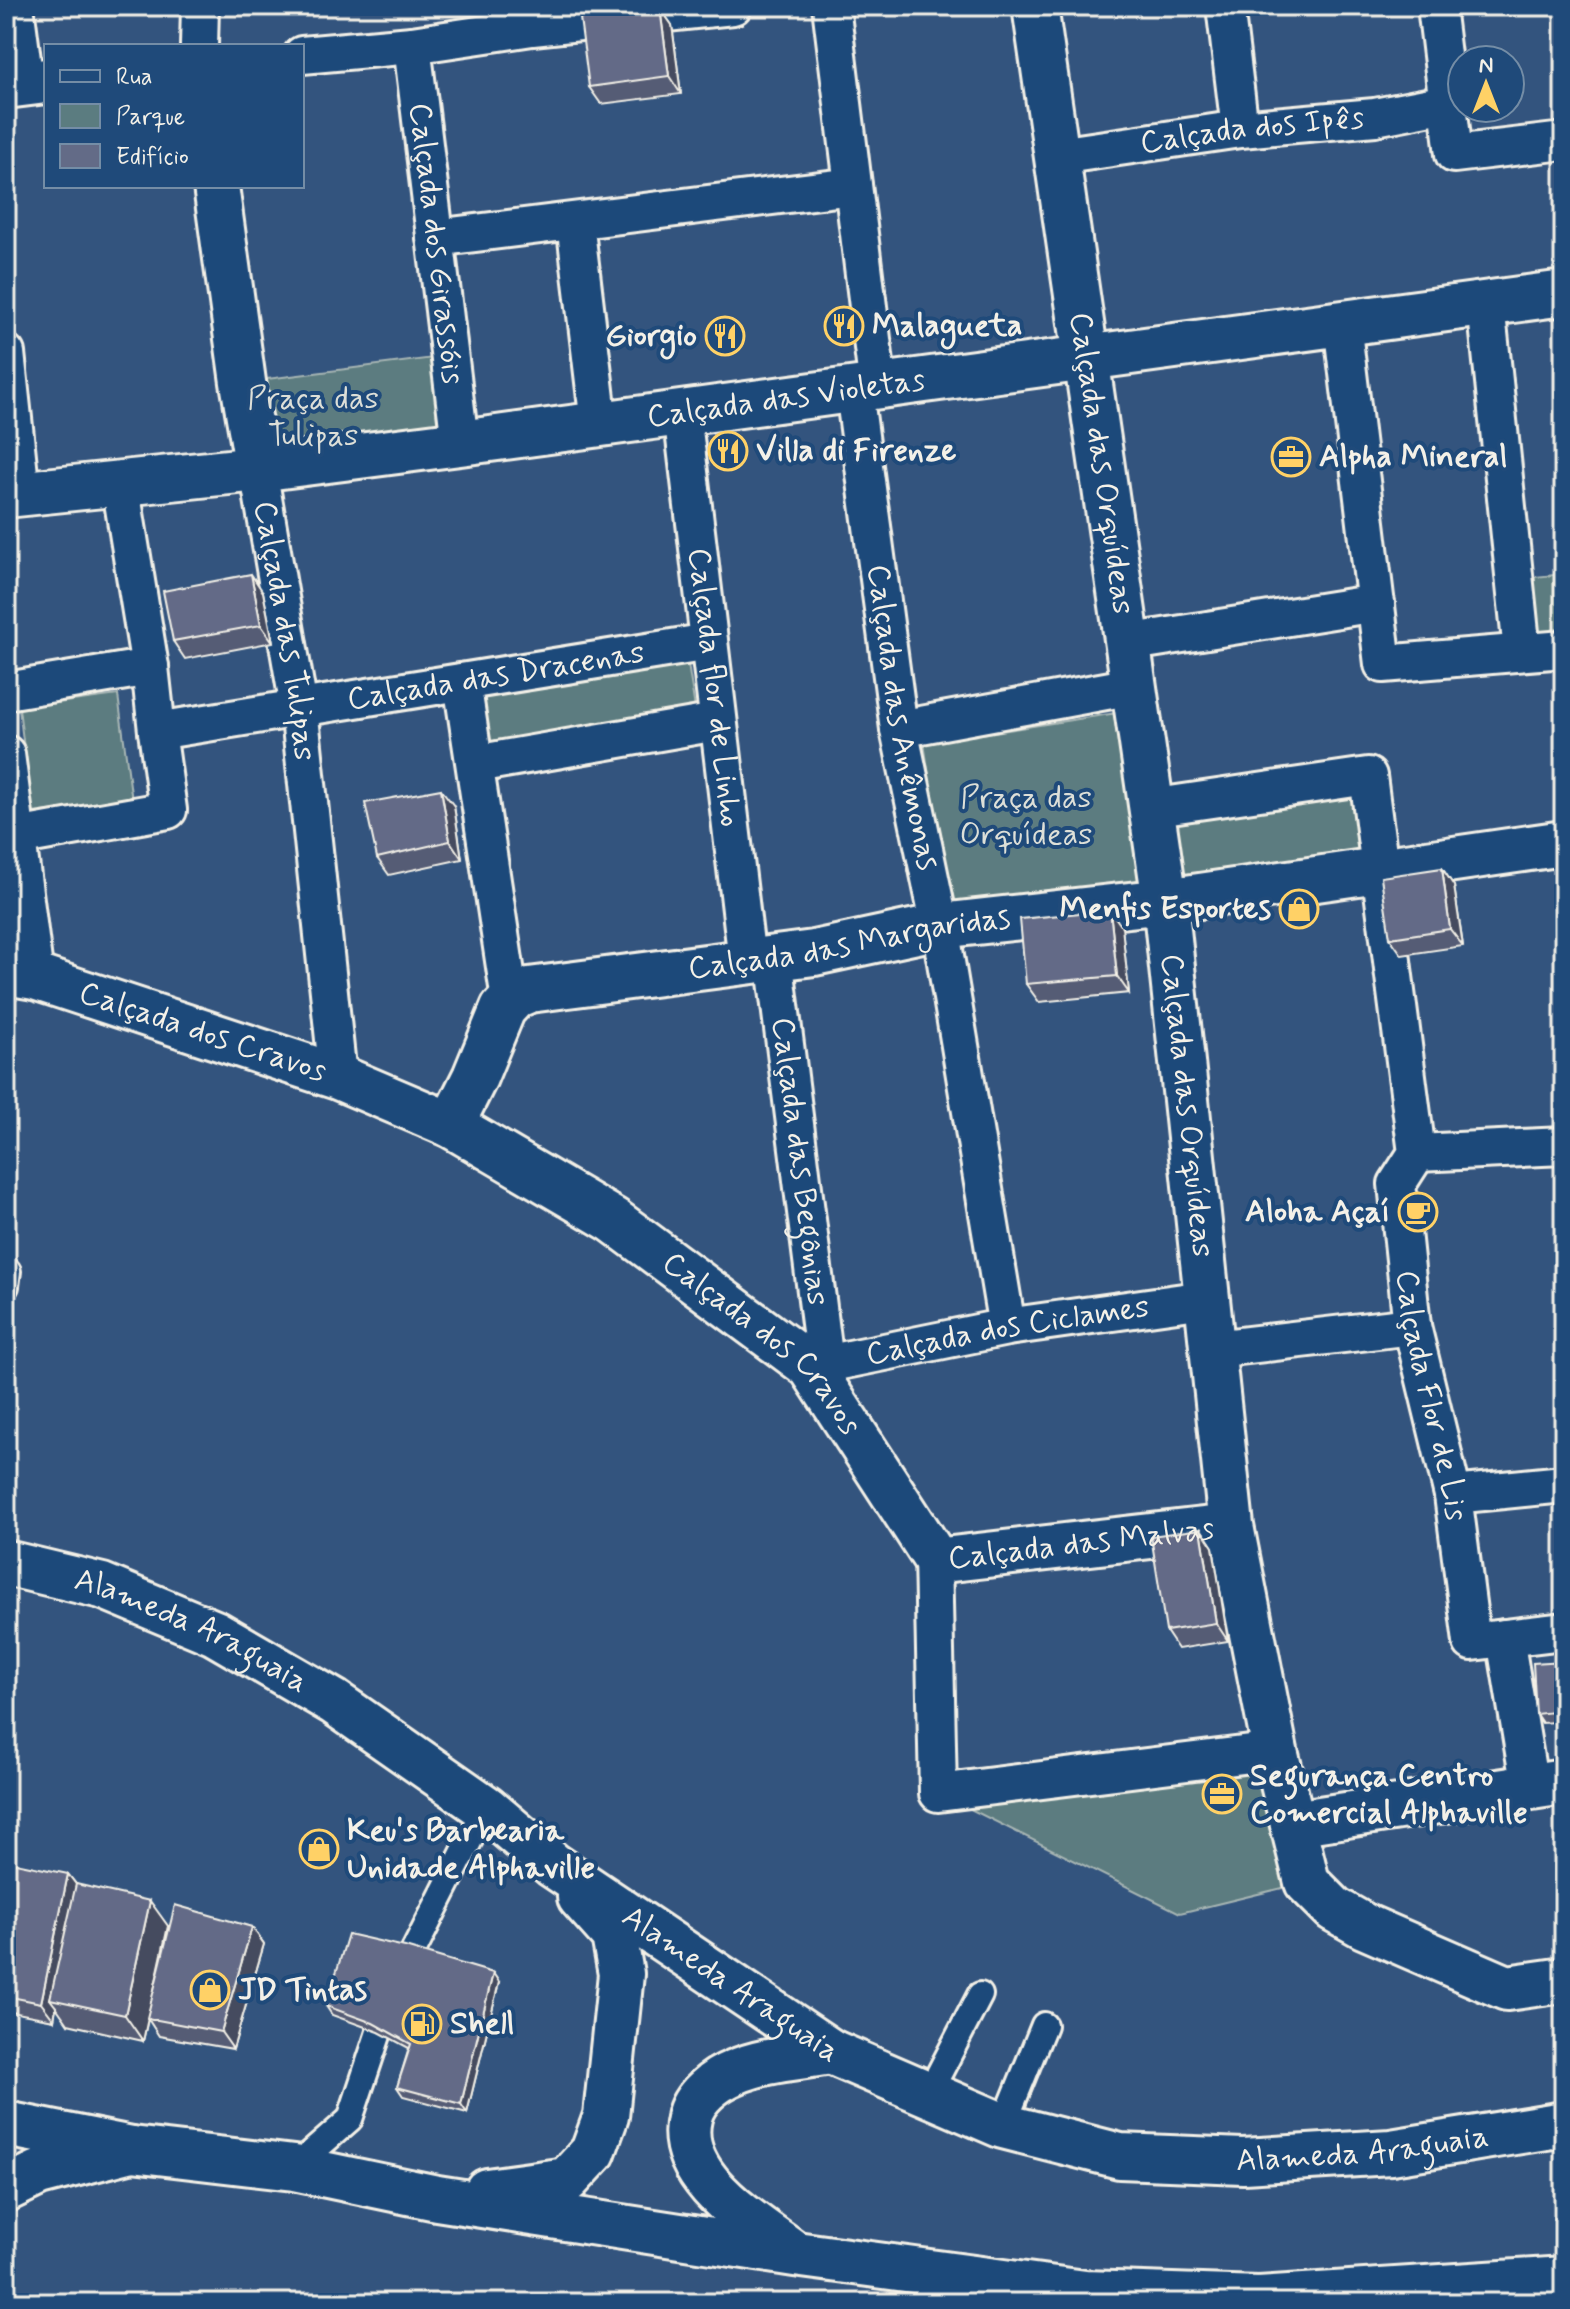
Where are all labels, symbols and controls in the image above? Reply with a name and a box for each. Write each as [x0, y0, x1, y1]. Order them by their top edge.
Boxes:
legend [44, 44, 304, 188]
north arrow [1446, 44, 1526, 124]
text: N [1479, 52, 1493, 80]
text: Rua [116, 62, 153, 93]
street label: Calçada dos Ipês [1137, 97, 1366, 165]
street label: Calçada dos Girassóis [398, 100, 474, 387]
text: Parque [116, 102, 185, 133]
text: Edifício [116, 142, 189, 173]
restaurant icon: Malagueta [823, 305, 865, 347]
place label: Malagueta [872, 305, 1022, 350]
street label: Calçada das Orquídeas [1059, 309, 1144, 617]
place label: Giorgio [605, 315, 697, 360]
restaurant icon: Giorgio [704, 315, 746, 357]
street label: Calçada das Violetas [644, 359, 928, 438]
park label: Praça das Tulipas [247, 378, 379, 457]
restaurant icon: Villa di Firenze [707, 430, 749, 472]
place label: Villa di Firenze [756, 430, 956, 472]
office icon: Alpha Mineral [1270, 436, 1312, 478]
place label: Alpha Mineral [1319, 436, 1507, 478]
street label: Calçada das Tulipas [243, 498, 325, 763]
street label: Calçada flor de Linho [677, 545, 752, 829]
street label: Calçada das Anêmonas [856, 562, 949, 874]
street label: Calçada das Dracenas [344, 632, 647, 721]
park label: Praça das Orquídeas [960, 777, 1092, 856]
place label: Menfis Esportes [1060, 888, 1271, 930]
shop icon: Menfis Esportes [1278, 888, 1320, 930]
street label: Calçada das Margaridas [686, 897, 1013, 990]
street label: Calçada das Orquídeas [1150, 952, 1223, 1259]
street label: Calçada dos Cravos [73, 972, 332, 1093]
street label: Calçada das Begônias [761, 1015, 839, 1308]
place label: Aloha Açaí [1245, 1191, 1390, 1233]
cafe icon: Aloha Açaí [1397, 1191, 1439, 1233]
street label: Calçada dos Cravos [653, 1242, 871, 1443]
street label: Calçada Flor de Lis [1385, 1268, 1477, 1523]
street label: Calçada dos Ciclames [862, 1286, 1152, 1376]
street label: Calçada das Malvas [946, 1508, 1216, 1580]
street label: Alameda Araguaia [70, 1559, 315, 1703]
place label: Segurança Centro Comercial Alphaville [1250, 1755, 1528, 1834]
office icon: Segurança Centro Comercial Alphaville [1201, 1773, 1243, 1815]
place label: Keu's Barbearia Unidade Alphaville [347, 1810, 595, 1889]
shop icon: Keu's Barbearia Unidade Alphaville [298, 1828, 340, 1870]
street label: Alameda Araguaia [613, 1896, 848, 2073]
shop icon: JD Tintas [189, 1969, 231, 2011]
place label: JD Tintas [238, 1969, 368, 2011]
fuel station icon: Shell [401, 2003, 443, 2045]
place label: Shell [450, 2003, 515, 2045]
street label: Alameda Araguaia [1235, 2116, 1492, 2182]

